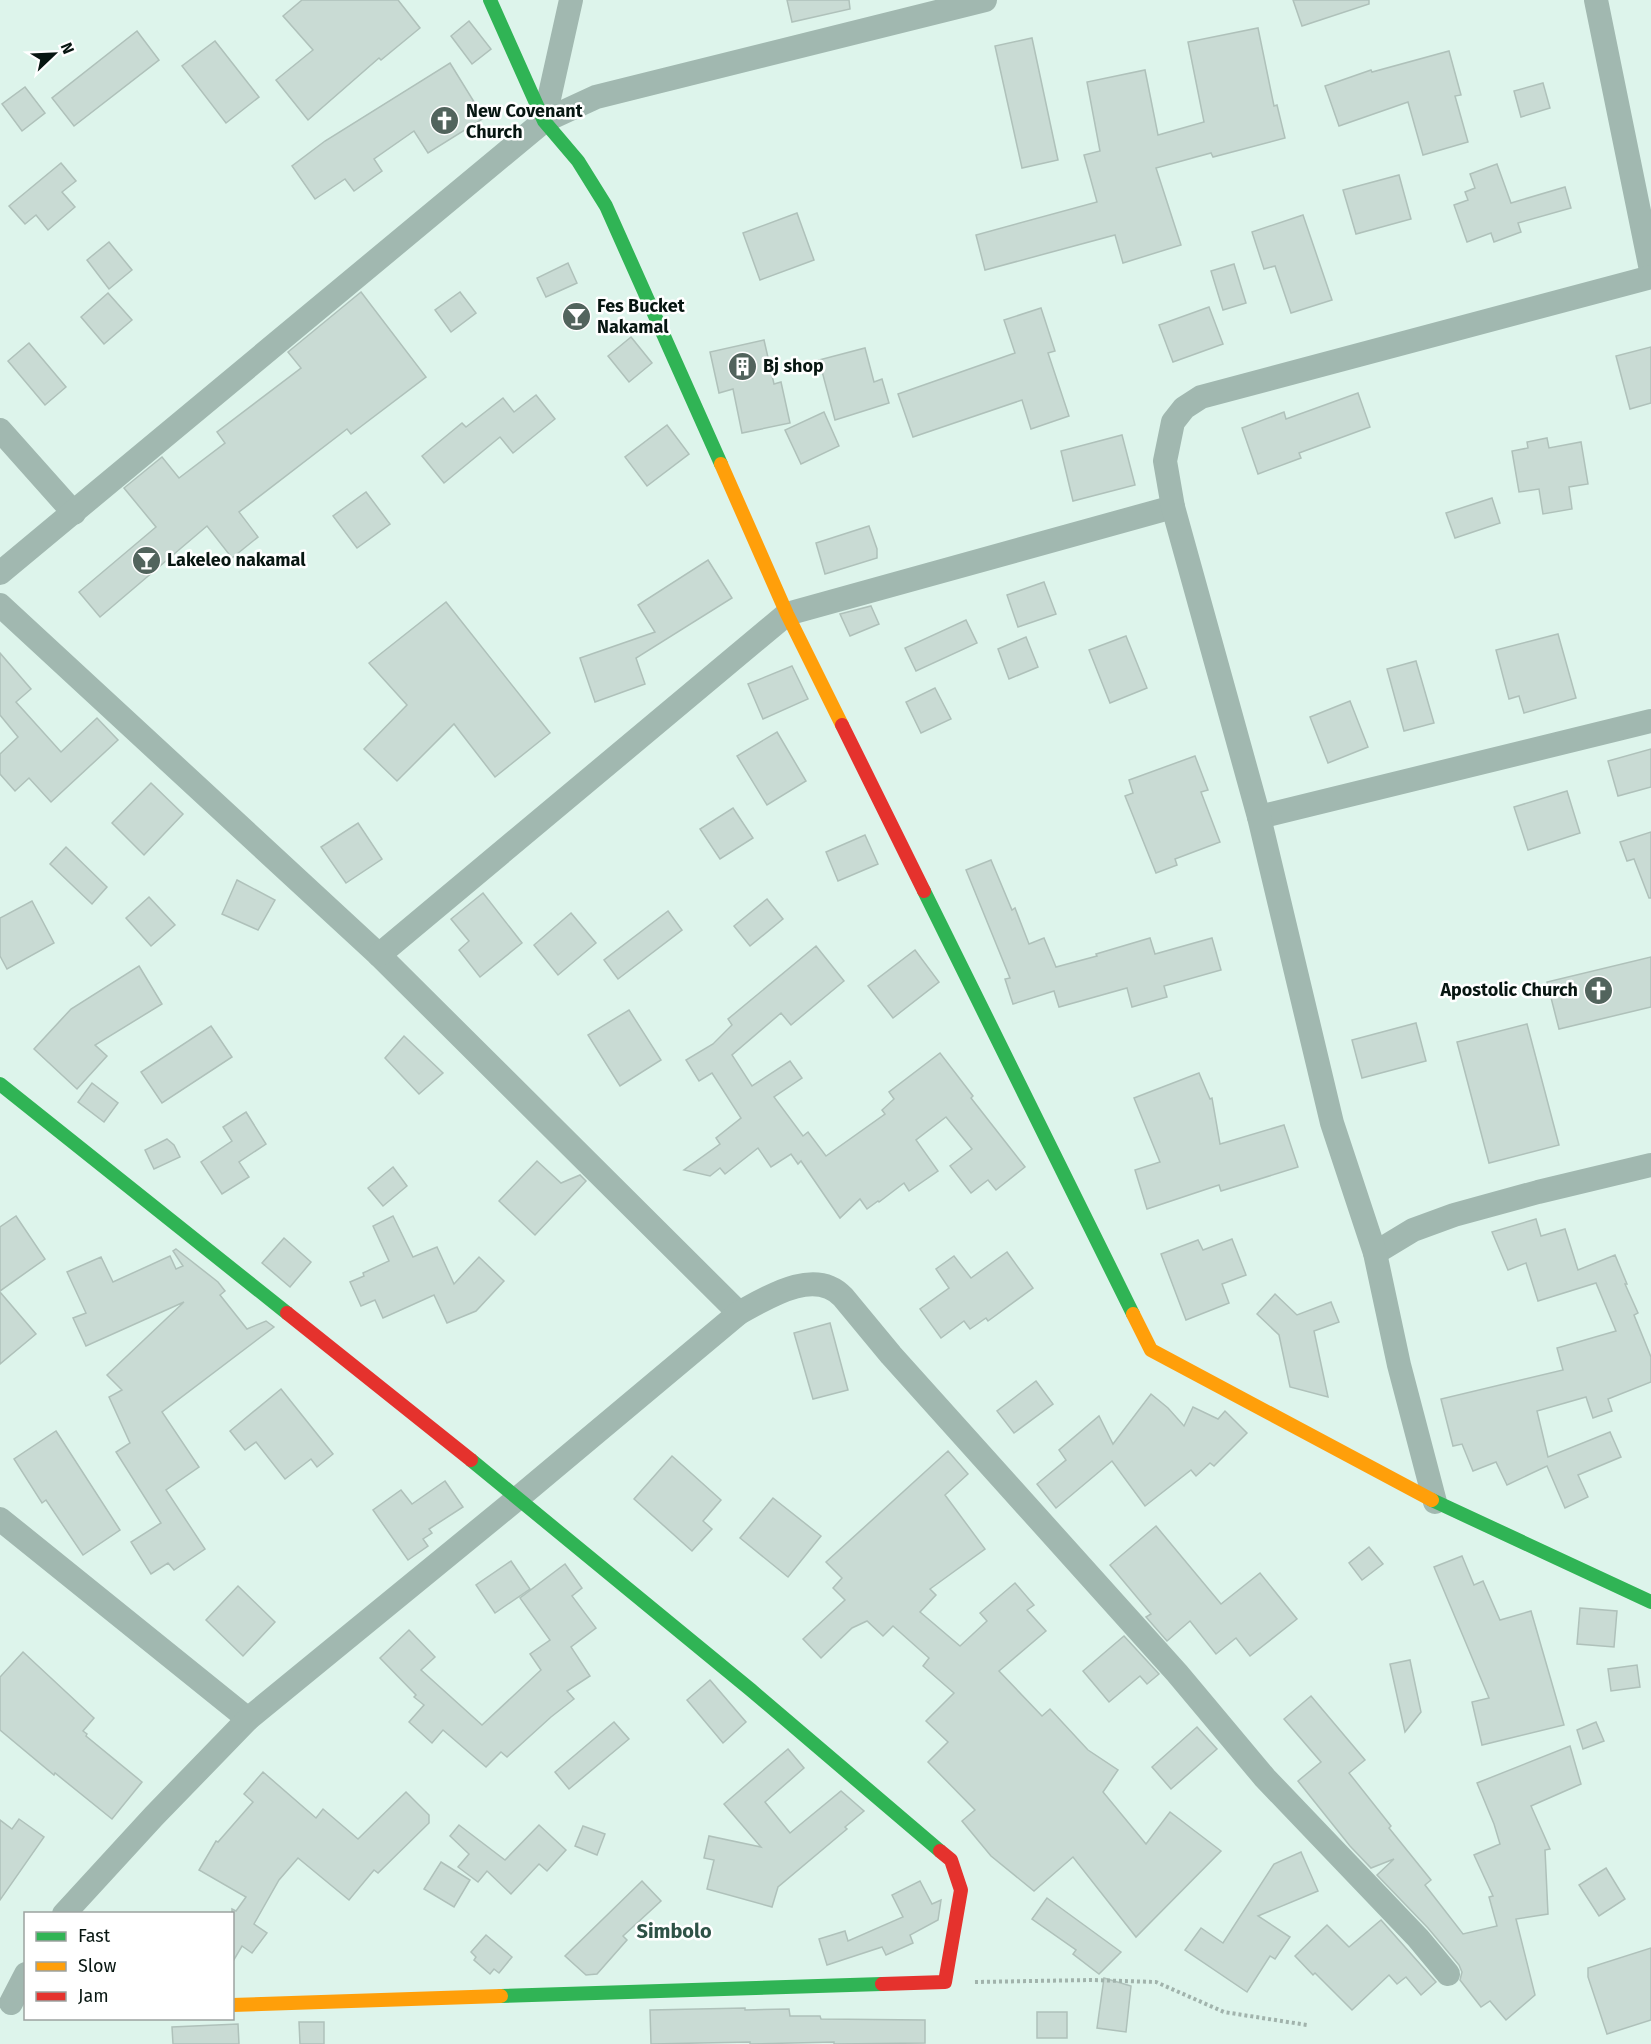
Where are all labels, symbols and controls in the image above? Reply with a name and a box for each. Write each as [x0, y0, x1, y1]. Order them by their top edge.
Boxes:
north arrow [24, 24, 84, 84]
text: N [57, 40, 78, 57]
place label: New Covenant Church [466, 100, 584, 143]
church icon: New Covenant Church [429, 105, 461, 137]
place label: Fes Bucket Nakamal [597, 295, 686, 338]
bar icon: Fes Bucket Nakamal [560, 300, 592, 332]
building icon: Bj shop [726, 350, 758, 382]
place label: Bj shop [763, 355, 824, 377]
bar icon: Lakeleo nakamal [130, 544, 162, 576]
place label: Lakeleo nakamal [167, 549, 306, 571]
church icon: Apostolic Church [1583, 974, 1615, 1006]
place label: Apostolic Church [1439, 979, 1578, 1001]
legend [24, 1912, 234, 2020]
district label: Simbolo [636, 1919, 712, 1943]
text: Fast [78, 1925, 111, 1947]
text: Slow [78, 1955, 117, 1977]
text: Jam [78, 1985, 109, 2007]

